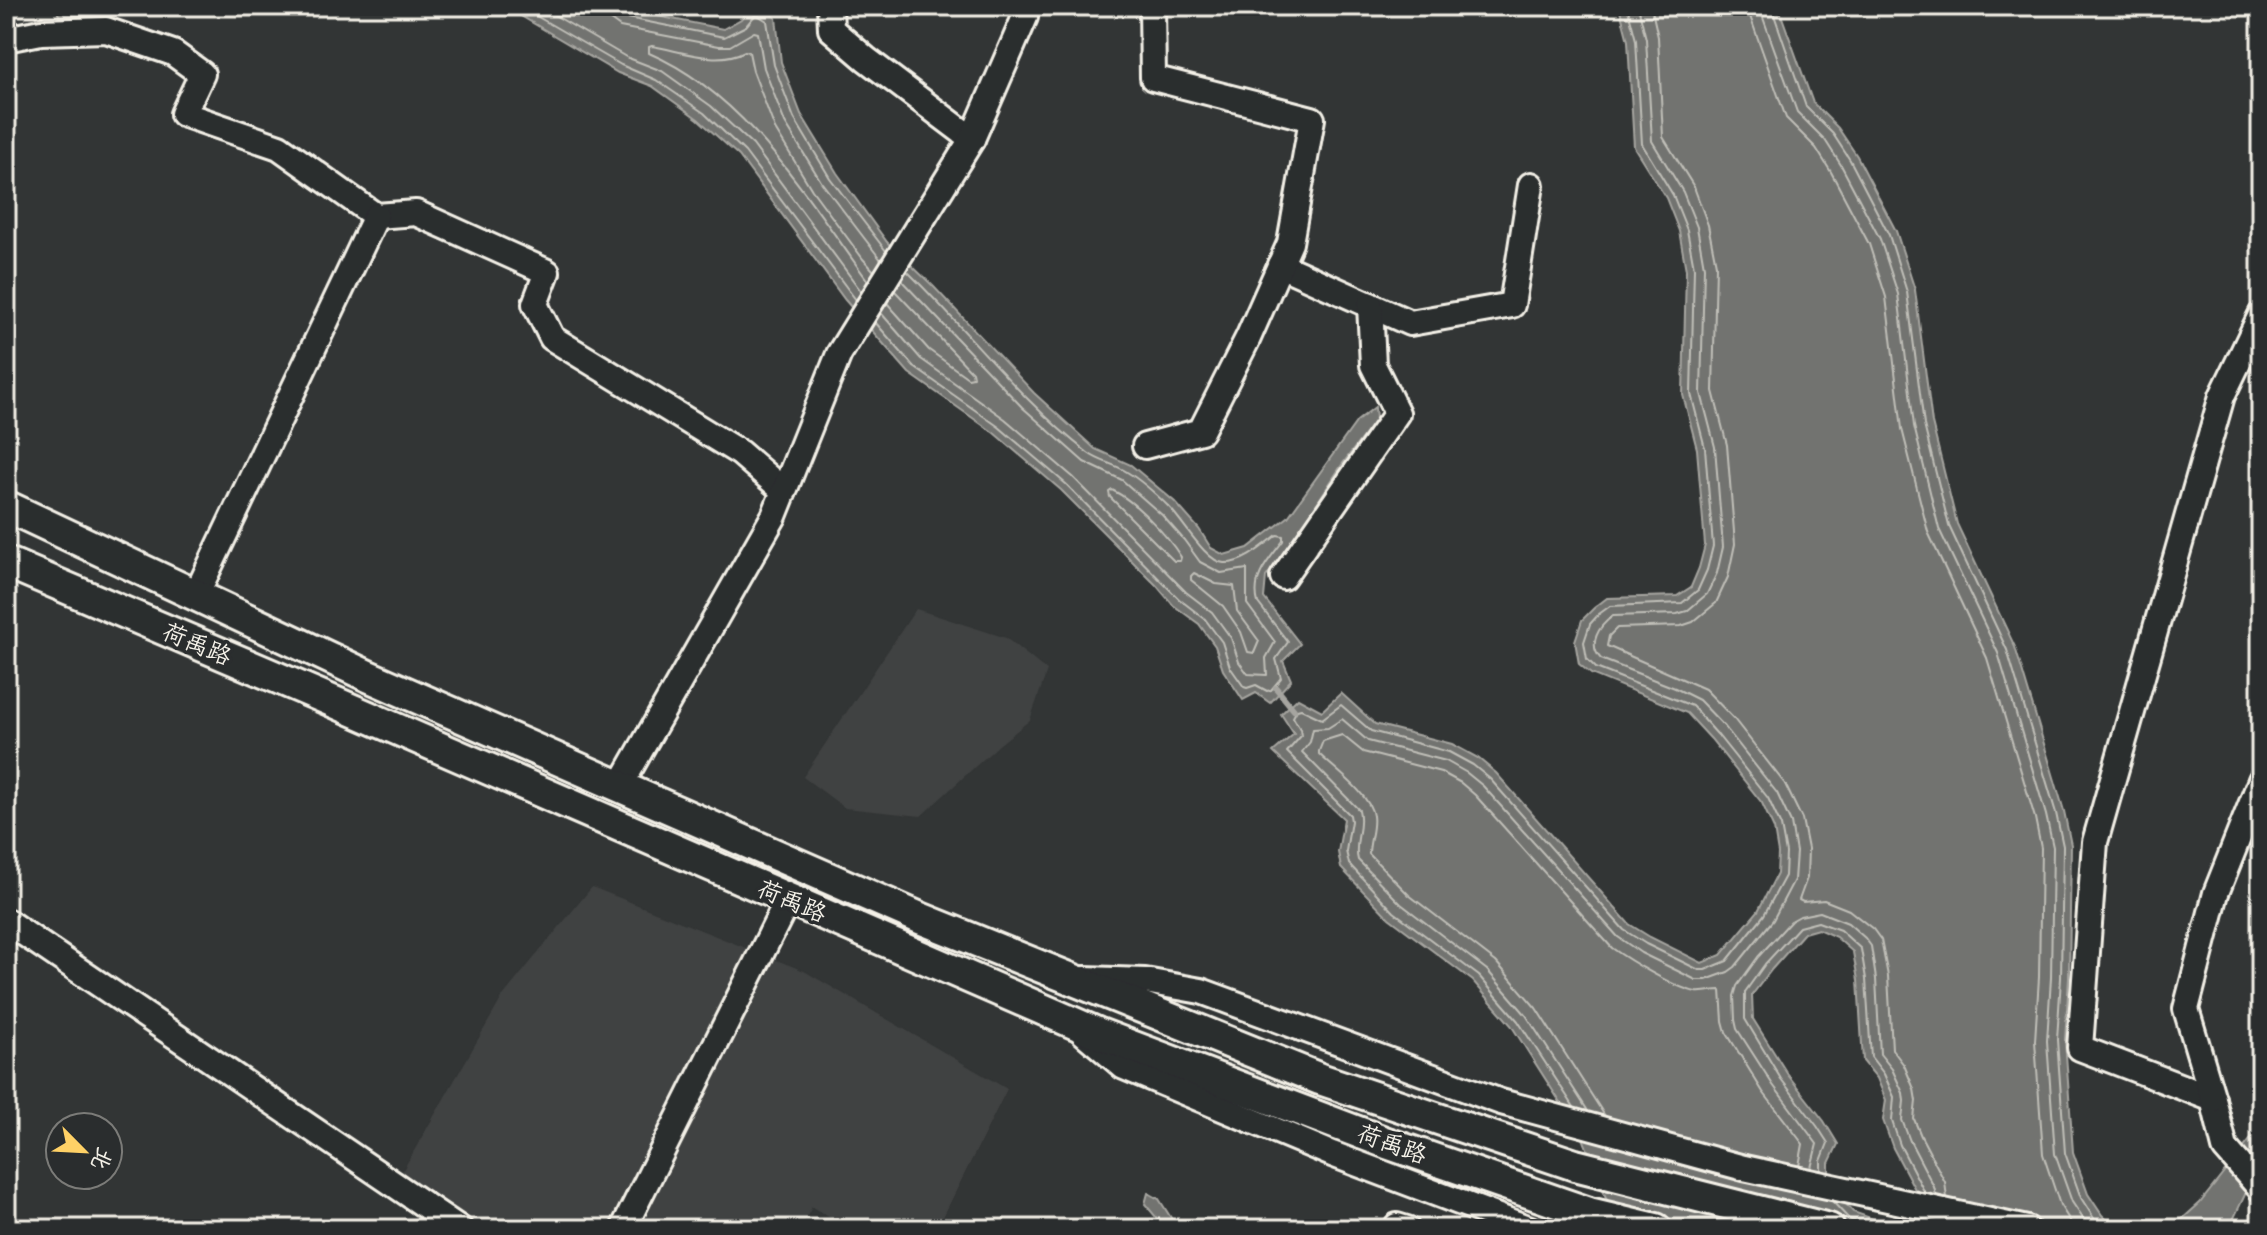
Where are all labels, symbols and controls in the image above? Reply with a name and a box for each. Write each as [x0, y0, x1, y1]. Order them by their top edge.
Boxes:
street label: 荷禹路 [157, 618, 235, 675]
street label: 荷禹路 [752, 875, 830, 932]
north arrow [44, 1111, 124, 1191]
street label: 荷禹路 [1352, 1119, 1430, 1173]
text: 北 [82, 1142, 115, 1173]

